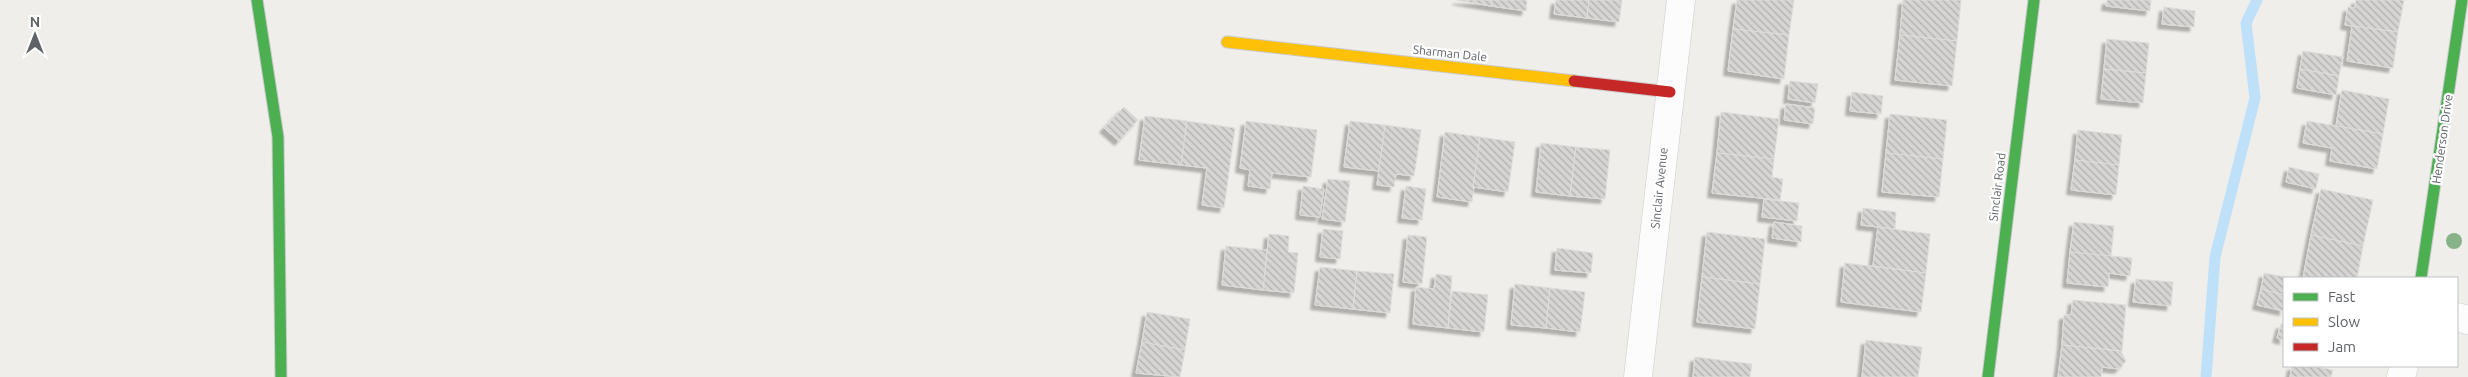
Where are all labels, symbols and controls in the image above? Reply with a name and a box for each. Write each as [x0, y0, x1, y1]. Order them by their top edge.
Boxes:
north arrow [10, 10, 60, 60]
text: N [30, 14, 40, 30]
street label: Sharman Dale [1412, 43, 1488, 63]
street label: Henderson Drive [2429, 93, 2455, 185]
street label: Sinclair Avenue [1648, 147, 1670, 229]
street label: Sinclair Road [1986, 152, 2008, 222]
legend [2283, 277, 2458, 367]
text: Fast [2328, 288, 2356, 305]
text: Slow [2328, 313, 2361, 330]
text: Jam [2328, 338, 2356, 355]

